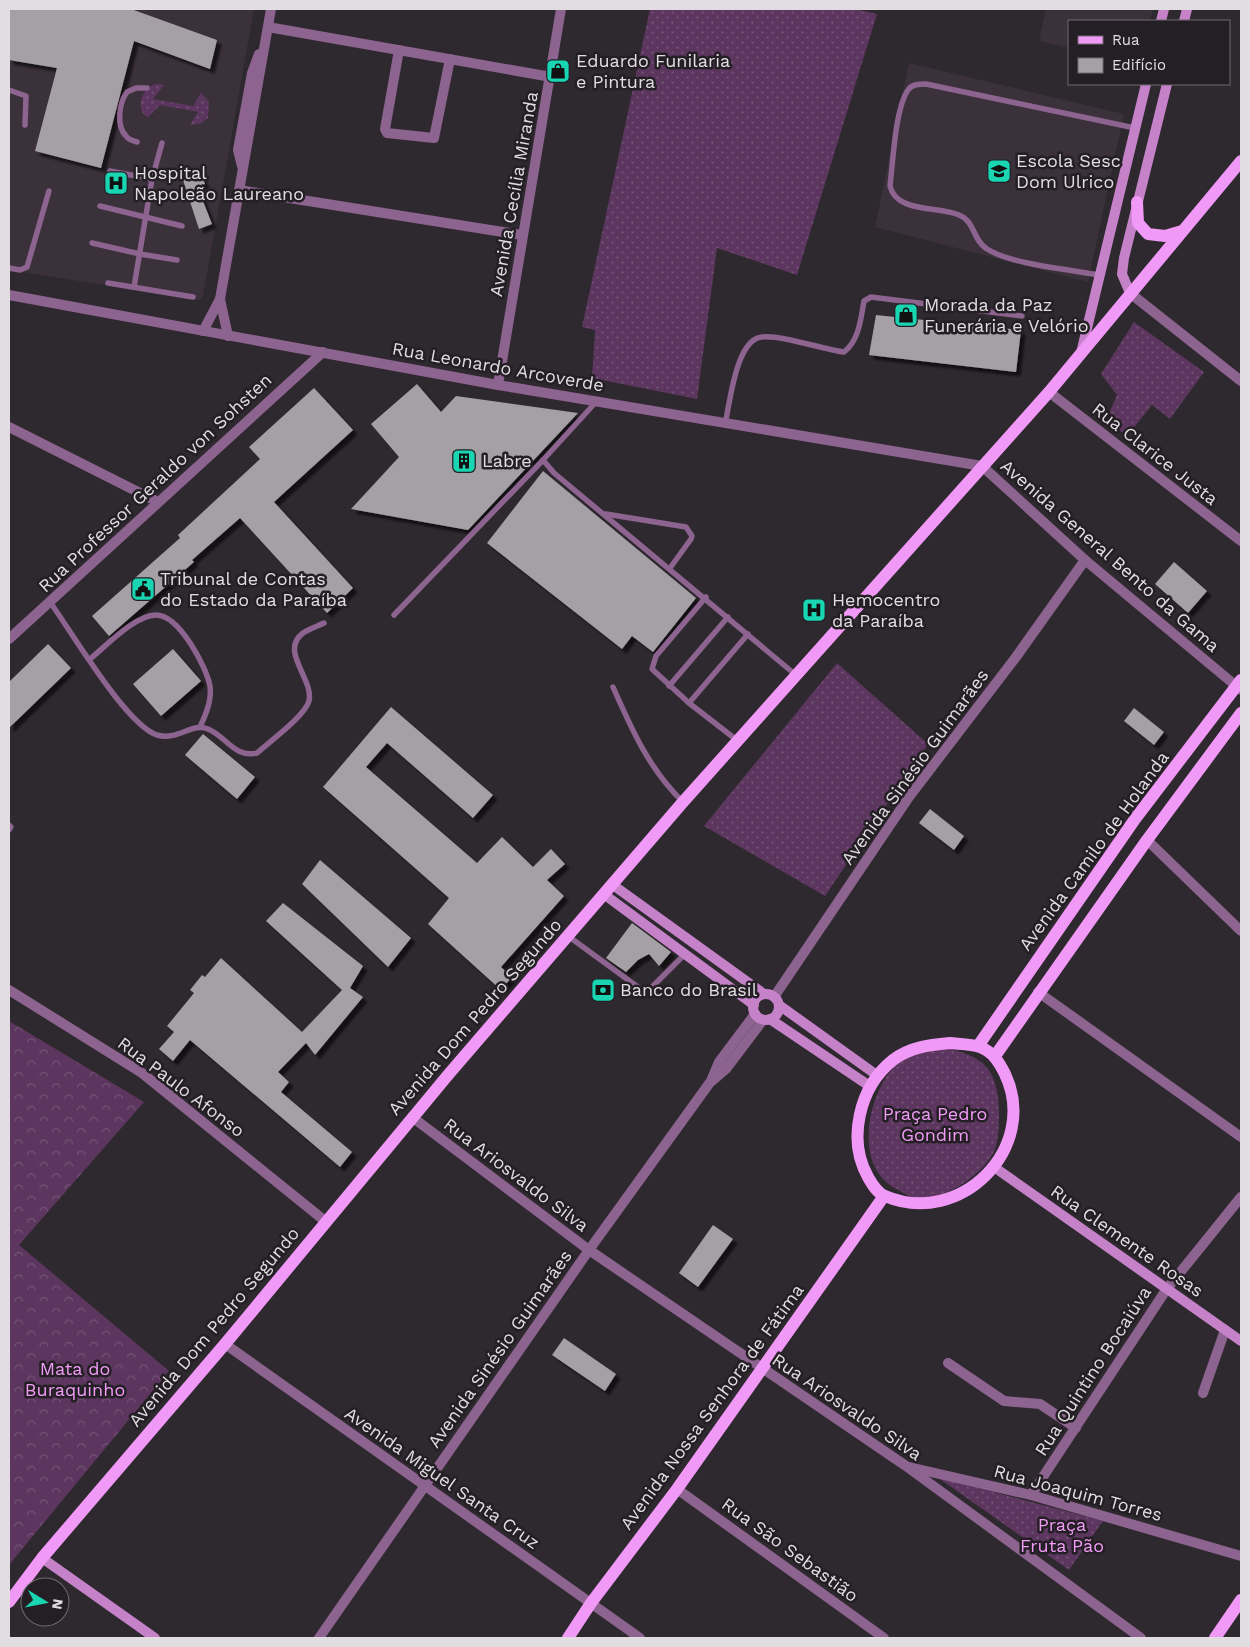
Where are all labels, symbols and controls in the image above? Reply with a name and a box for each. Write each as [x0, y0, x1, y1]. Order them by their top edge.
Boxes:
legend [1068, 20, 1230, 85]
text: Rua [1112, 31, 1140, 49]
place label: Eduardo Funilaria e Pintura [576, 50, 730, 92]
text: Edifício [1112, 56, 1166, 74]
shop icon: Eduardo Funilaria e Pintura [545, 58, 571, 84]
street label: Avenida Cecília Miranda [485, 90, 542, 298]
place label: Escola Sesc Dom Ulrico [1016, 150, 1121, 192]
school or university icon: Escola Sesc Dom Ulrico [986, 158, 1012, 184]
place label: Hospital Napoleão Laureano [134, 162, 304, 204]
hospital icon: Hospital Napoleão Laureano [103, 170, 129, 196]
place label: Morada da Paz Funerária e Velório [924, 294, 1089, 336]
shop icon: Morada da Paz Funerária e Velório [893, 302, 919, 328]
street label: Rua Leonardo Arcoverde [391, 338, 606, 395]
street label: Rua Professor Geraldo von Sohsten [34, 369, 276, 596]
street label: Rua Clarice Justa [1088, 398, 1222, 509]
building icon: Labre [451, 448, 477, 474]
place label: Labre [482, 450, 532, 471]
street label: Avenida General Bento da Gama [997, 455, 1224, 656]
place label: Tribunal de Contas do Estado da Paraíba [160, 568, 347, 610]
public building icon: Tribunal de Contas do Estado da Paraíba [130, 576, 156, 602]
place label: Hemocentro da Paraíba [832, 589, 940, 631]
hospital icon: Hemocentro da Paraíba [801, 597, 827, 623]
street label: Avenida Sinésio Guimarães [837, 665, 993, 869]
street label: Avenida Camilo de Holanda [1014, 747, 1173, 954]
street label: Avenida Dom Pedro Segundo [384, 914, 566, 1119]
bank icon: Banco do Brasil [590, 977, 616, 1003]
place label: Banco do Brasil [620, 979, 758, 1000]
street label: Rua Paulo Afonso [114, 1032, 249, 1141]
park label: Praça Pedro Gondim [883, 1103, 987, 1145]
street label: Rua Ariosvaldo Silva [440, 1113, 593, 1236]
street label: Rua Clemente Rosas [1047, 1180, 1208, 1301]
street label: Avenida Dom Pedro Segundo [124, 1223, 303, 1431]
street label: Avenida Sinésio Guimarães [423, 1246, 576, 1452]
street label: Avenida Nossa Senhora de Fátima [615, 1280, 808, 1534]
street label: Rua Quintino Bocaiúva [1030, 1282, 1155, 1459]
street label: Rua Ariosvaldo Silva [768, 1349, 926, 1464]
park label: Mata do Buraquinho [25, 1358, 125, 1400]
street label: Avenida Miguel Santa Cruz [341, 1402, 544, 1553]
street label: Rua Joaquim Torres [992, 1460, 1165, 1525]
street label: Rua São Sebastião [718, 1493, 863, 1606]
park label: Praça Fruta Pão [1020, 1514, 1104, 1556]
north arrow [20, 1577, 70, 1627]
text: N [49, 1598, 67, 1611]

